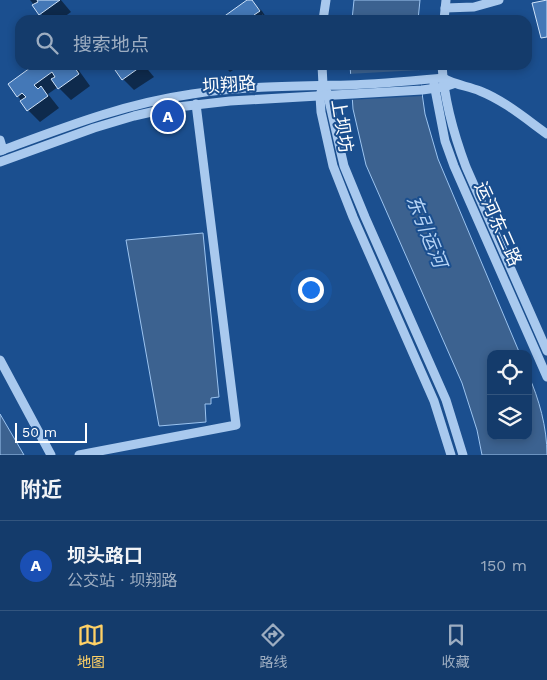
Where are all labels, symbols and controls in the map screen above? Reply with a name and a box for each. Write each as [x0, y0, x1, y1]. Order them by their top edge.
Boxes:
search box [15, 15, 532, 70]
icon: search [33, 29, 61, 57]
text: 搜索地点 [73, 33, 149, 56]
street label: 坝翔路 [201, 72, 257, 97]
pin: A [152, 97, 184, 135]
street label: 上坝坊 [328, 98, 357, 154]
street label: 运河东三路 [471, 178, 526, 269]
water label: 东引运河 [402, 192, 453, 274]
your location [298, 277, 324, 303]
map controls [487, 350, 532, 440]
button: locate [487, 350, 532, 395]
button: layers [487, 395, 532, 440]
scale bar [15, 420, 88, 443]
text: 50 m [22, 424, 57, 440]
text: 附近 [20, 477, 62, 502]
text: 坝头路口 [67, 544, 143, 567]
text: A [31, 556, 41, 575]
text: 150 m [481, 556, 527, 575]
text: 公交站 · 坝翔路 [67, 571, 178, 590]
tab: 地图 [77, 621, 105, 671]
tab: 路线 [259, 621, 287, 671]
tab: 收藏 [442, 621, 470, 671]

